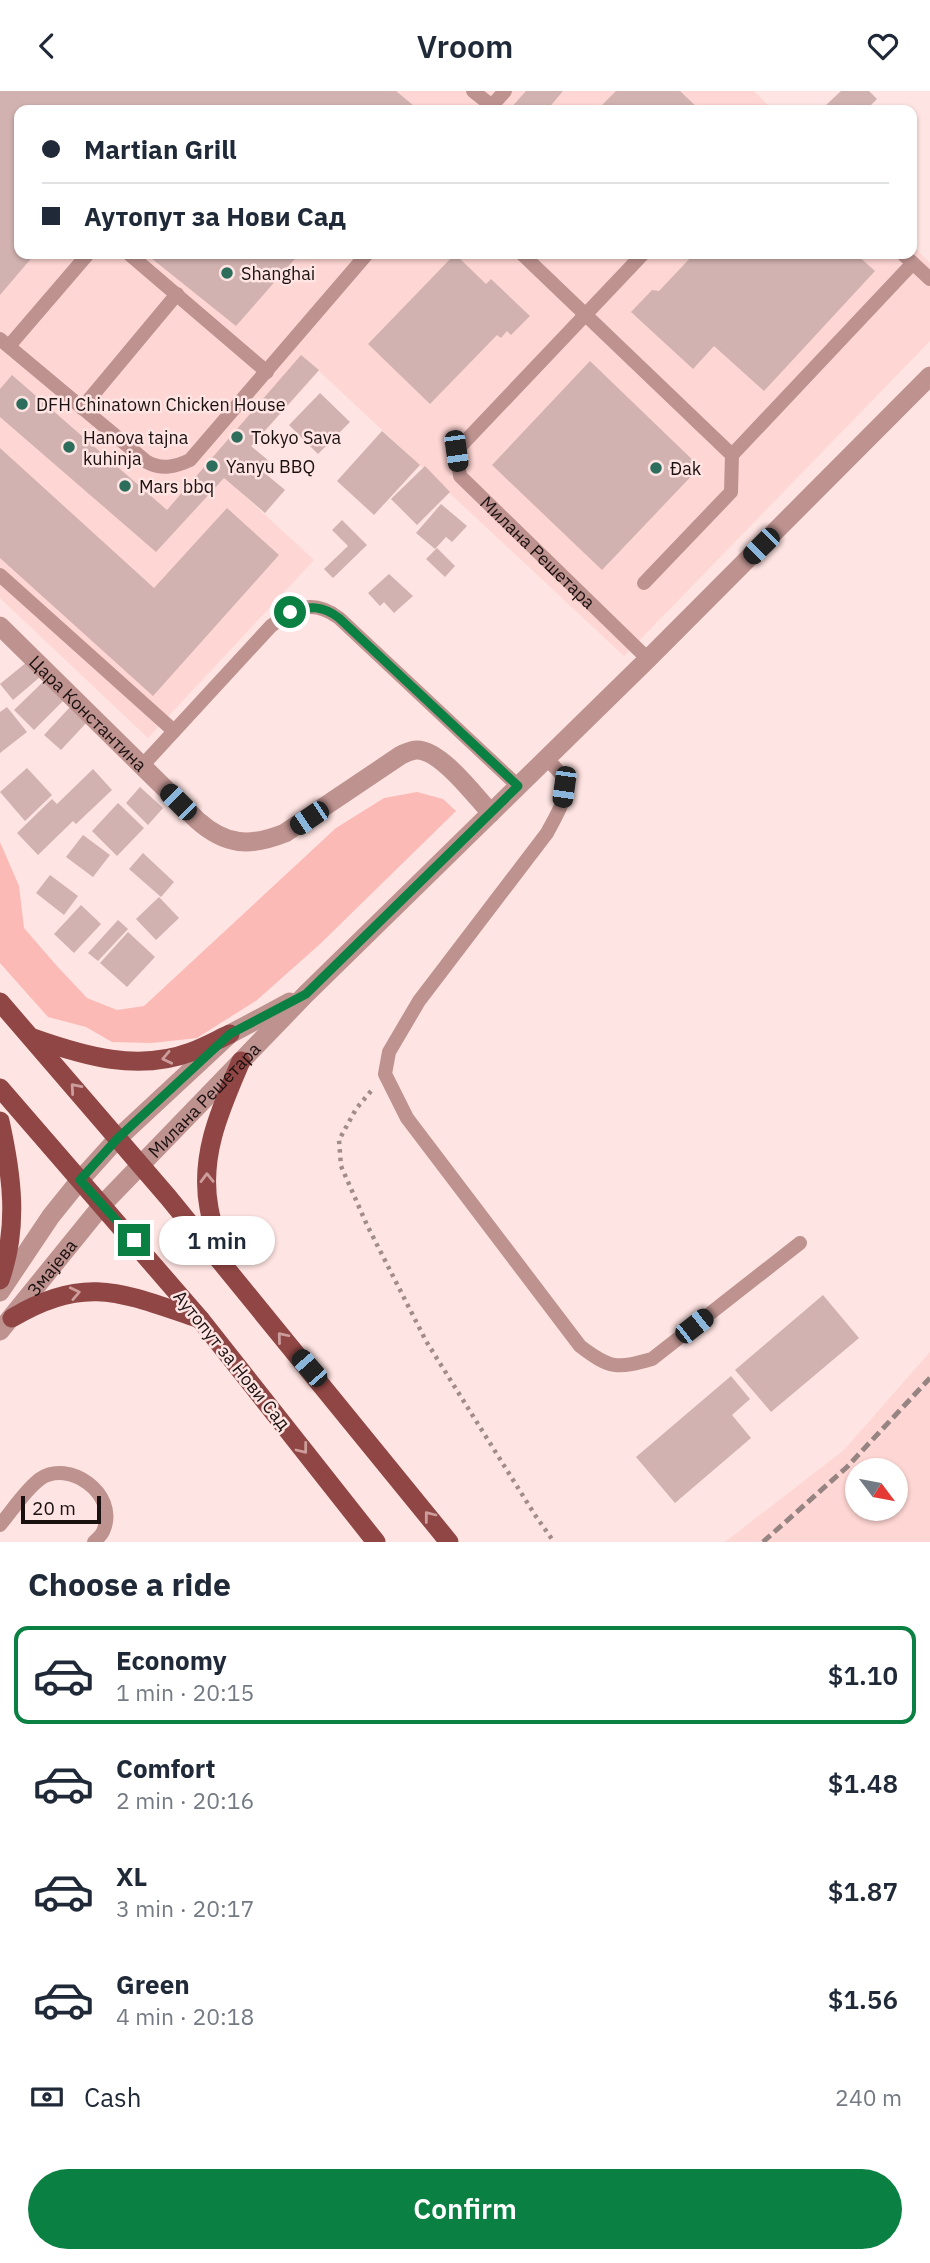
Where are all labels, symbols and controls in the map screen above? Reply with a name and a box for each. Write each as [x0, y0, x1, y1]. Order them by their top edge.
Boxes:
text: Vroom [417, 25, 513, 67]
icon: back [28, 27, 66, 65]
icon: heart [864, 27, 902, 65]
text: Martian Grill [84, 132, 237, 166]
text: Аутопут за Нови Сад [84, 199, 346, 233]
place label: Shanghai [241, 262, 315, 285]
marker: Shanghai [219, 265, 235, 281]
place label: DFH Chinatown Chicken House [36, 393, 286, 416]
marker: DFH Chinatown Chicken House [14, 396, 30, 412]
place label: Hanova tajna kuhinja [83, 426, 189, 470]
place label: Tokyo Sava [251, 426, 342, 449]
marker: Tokyo Sava [229, 429, 245, 445]
car [443, 429, 470, 473]
marker: Hanova tajna kuhinja [61, 439, 77, 455]
place label: Yanyu BBQ [226, 455, 315, 478]
place label: Đak [670, 457, 702, 480]
marker: Yanyu BBQ [204, 458, 220, 474]
marker: Đak [648, 460, 664, 476]
place label: Mars bbq [139, 475, 214, 498]
marker: Mars bbq [117, 478, 133, 494]
street label: Милана Решетара [476, 491, 601, 614]
car [739, 524, 784, 568]
route start [274, 596, 306, 628]
street label: Цара Константина [25, 650, 152, 776]
car [551, 765, 578, 809]
car [156, 780, 201, 824]
car [286, 798, 333, 838]
street label: Милана Решетара [143, 1037, 265, 1162]
one-way arrow [161, 1049, 173, 1064]
one-way arrow [71, 1083, 83, 1096]
one-way arrow [200, 1173, 215, 1184]
callout: 1 min [158, 1215, 274, 1265]
route end [118, 1224, 150, 1256]
text: 1 min [187, 1225, 247, 1255]
street label: Змајева [22, 1234, 82, 1301]
street label: Аутопут за Нови Сад [169, 1285, 296, 1435]
one-way arrow [69, 1286, 81, 1301]
car [671, 1305, 718, 1347]
one-way arrow [278, 1332, 290, 1345]
car [288, 1345, 331, 1391]
one-way arrow [295, 1442, 308, 1454]
north arrow [845, 1458, 908, 1521]
map controls [845, 1458, 908, 1521]
scale bar [21, 1493, 102, 1525]
text: 20 m [32, 1496, 76, 1520]
one-way arrow [425, 1512, 438, 1524]
text: Choose a ride [28, 1563, 231, 1605]
text: Economy [116, 1643, 227, 1677]
icon: car [32, 1644, 95, 1707]
text: $1.10 [828, 1658, 898, 1692]
text: 1 min · 20:15 [116, 1677, 254, 1707]
text: Comfort [116, 1751, 215, 1785]
icon: car [32, 1752, 95, 1815]
text: $1.48 [828, 1766, 898, 1800]
text: 2 min · 20:16 [116, 1785, 254, 1815]
text: XL [116, 1859, 147, 1893]
icon: car [32, 1860, 95, 1923]
text: $1.87 [828, 1874, 898, 1908]
text: 3 min · 20:17 [116, 1893, 254, 1923]
text: Green [116, 1967, 190, 2001]
icon: car [32, 1968, 95, 2031]
text: $1.56 [828, 1982, 898, 2016]
text: 4 min · 20:18 [116, 2001, 254, 2031]
icon: cash [28, 2078, 66, 2116]
text: Cash [84, 2080, 141, 2114]
text: 240 m [835, 2082, 902, 2112]
button: Confirm [28, 2169, 902, 2249]

